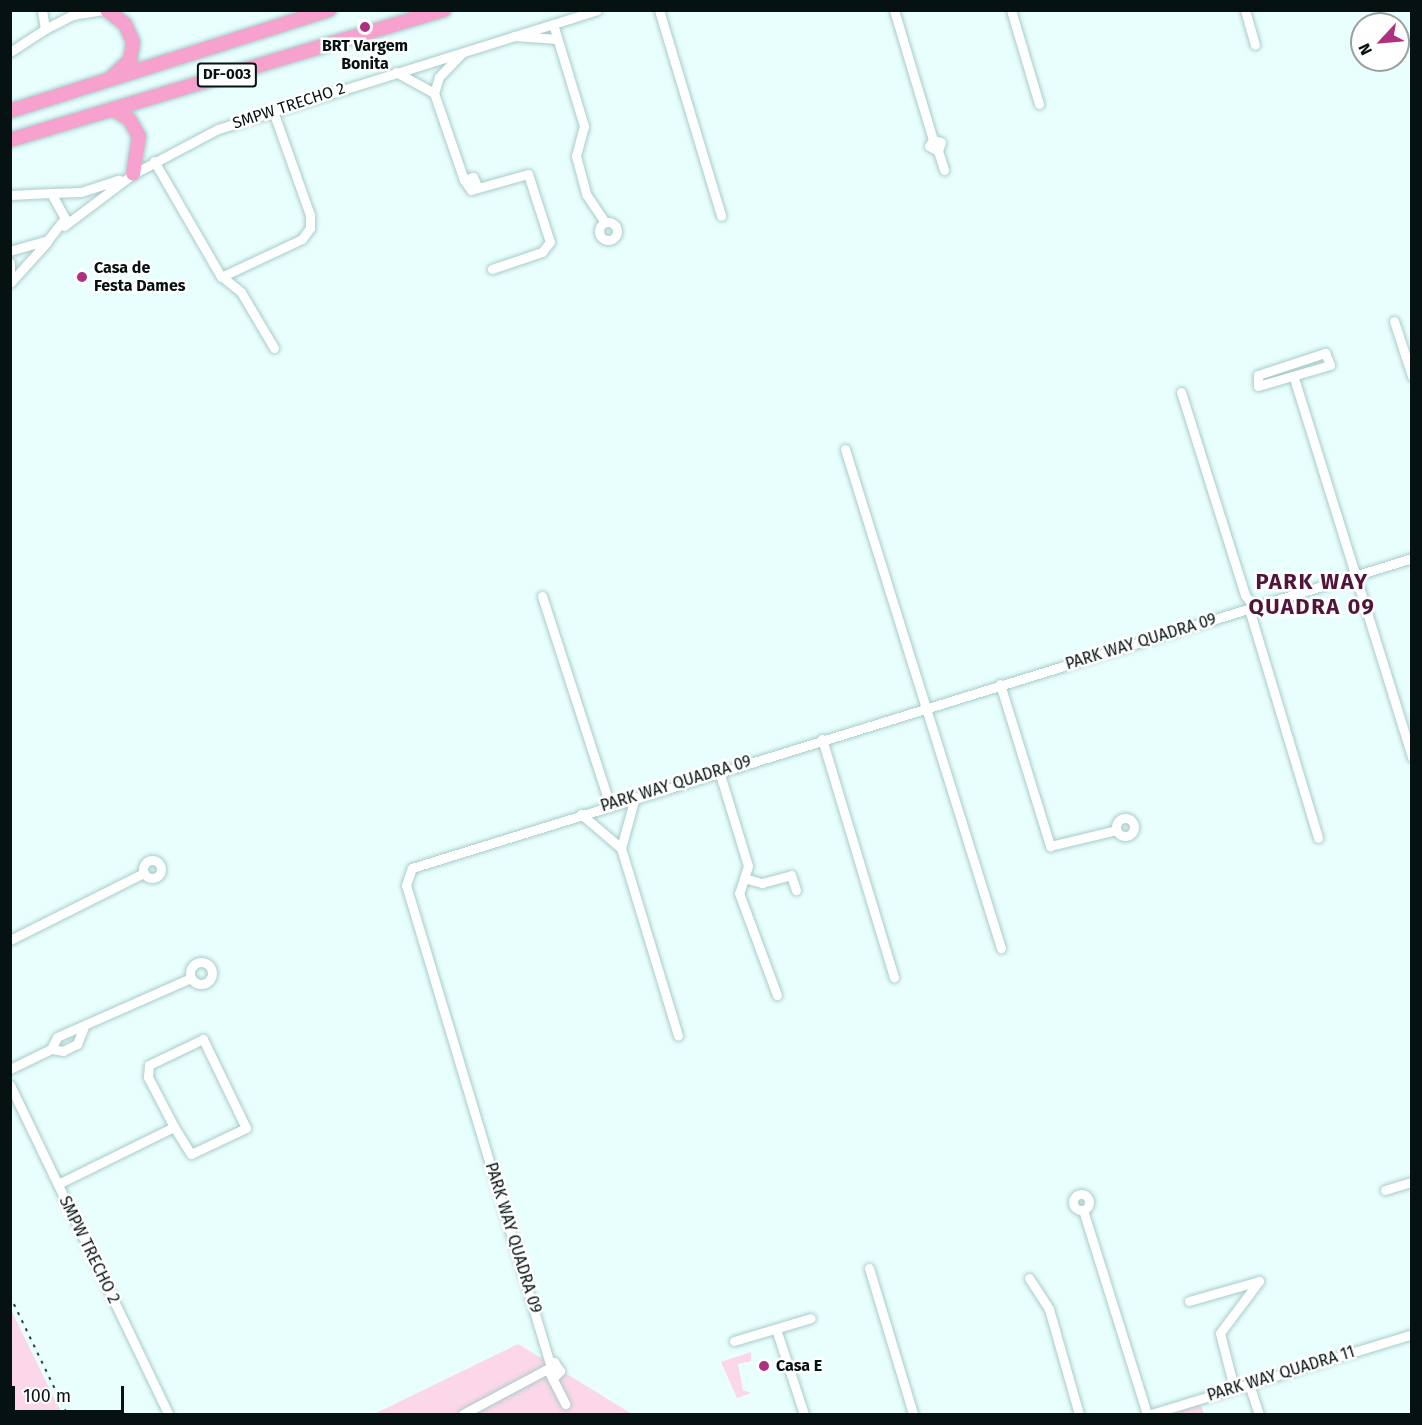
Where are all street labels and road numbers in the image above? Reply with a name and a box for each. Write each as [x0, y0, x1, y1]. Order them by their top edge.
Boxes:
road number: DF-003 [196, 63, 258, 87]
street label: SMPW TRECHO 2 [230, 79, 348, 133]
street label: PARK WAY QUADRA 09 [1063, 610, 1219, 674]
street label: PARK WAY QUADRA 09 [598, 752, 754, 816]
street label: PARK WAY QUADRA 09 [481, 1160, 545, 1316]
street label: SMPW TRECHO 2 [55, 1193, 123, 1307]
street label: PARK WAY QUADRA 11 [1205, 1342, 1357, 1406]

